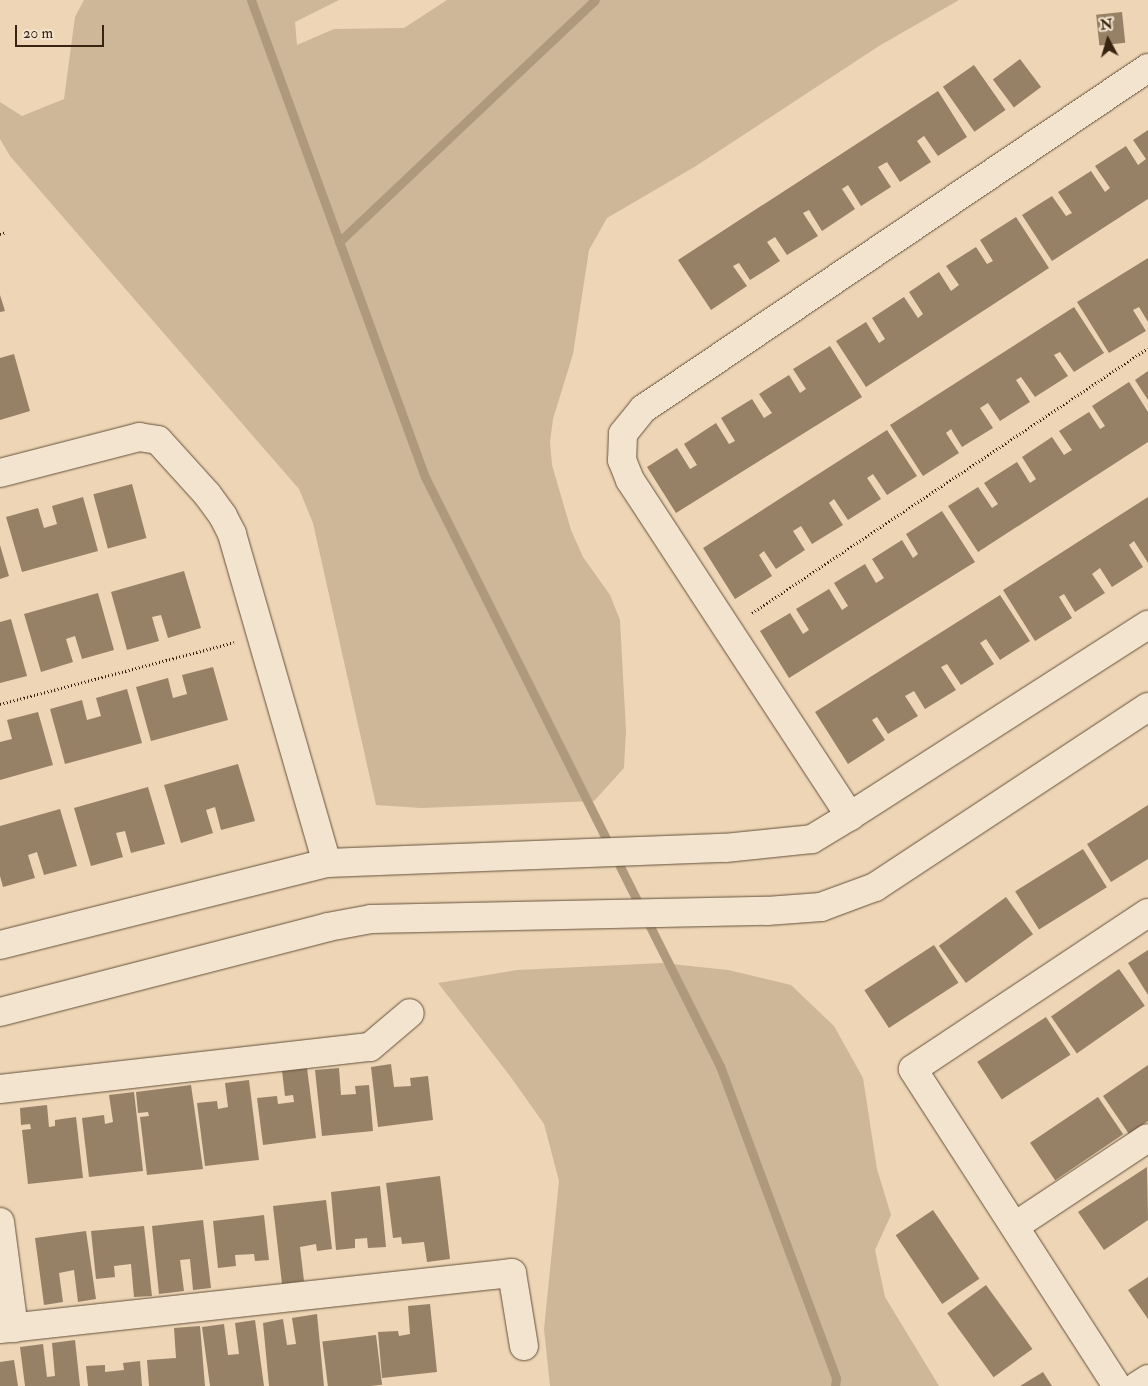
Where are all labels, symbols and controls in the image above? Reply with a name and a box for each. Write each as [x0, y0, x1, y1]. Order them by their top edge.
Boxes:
scale bar [18, 15, 106, 47]
north arrow [1083, 15, 1133, 65]
text: N [1099, 15, 1113, 34]
text: 20 m [23, 24, 53, 43]

